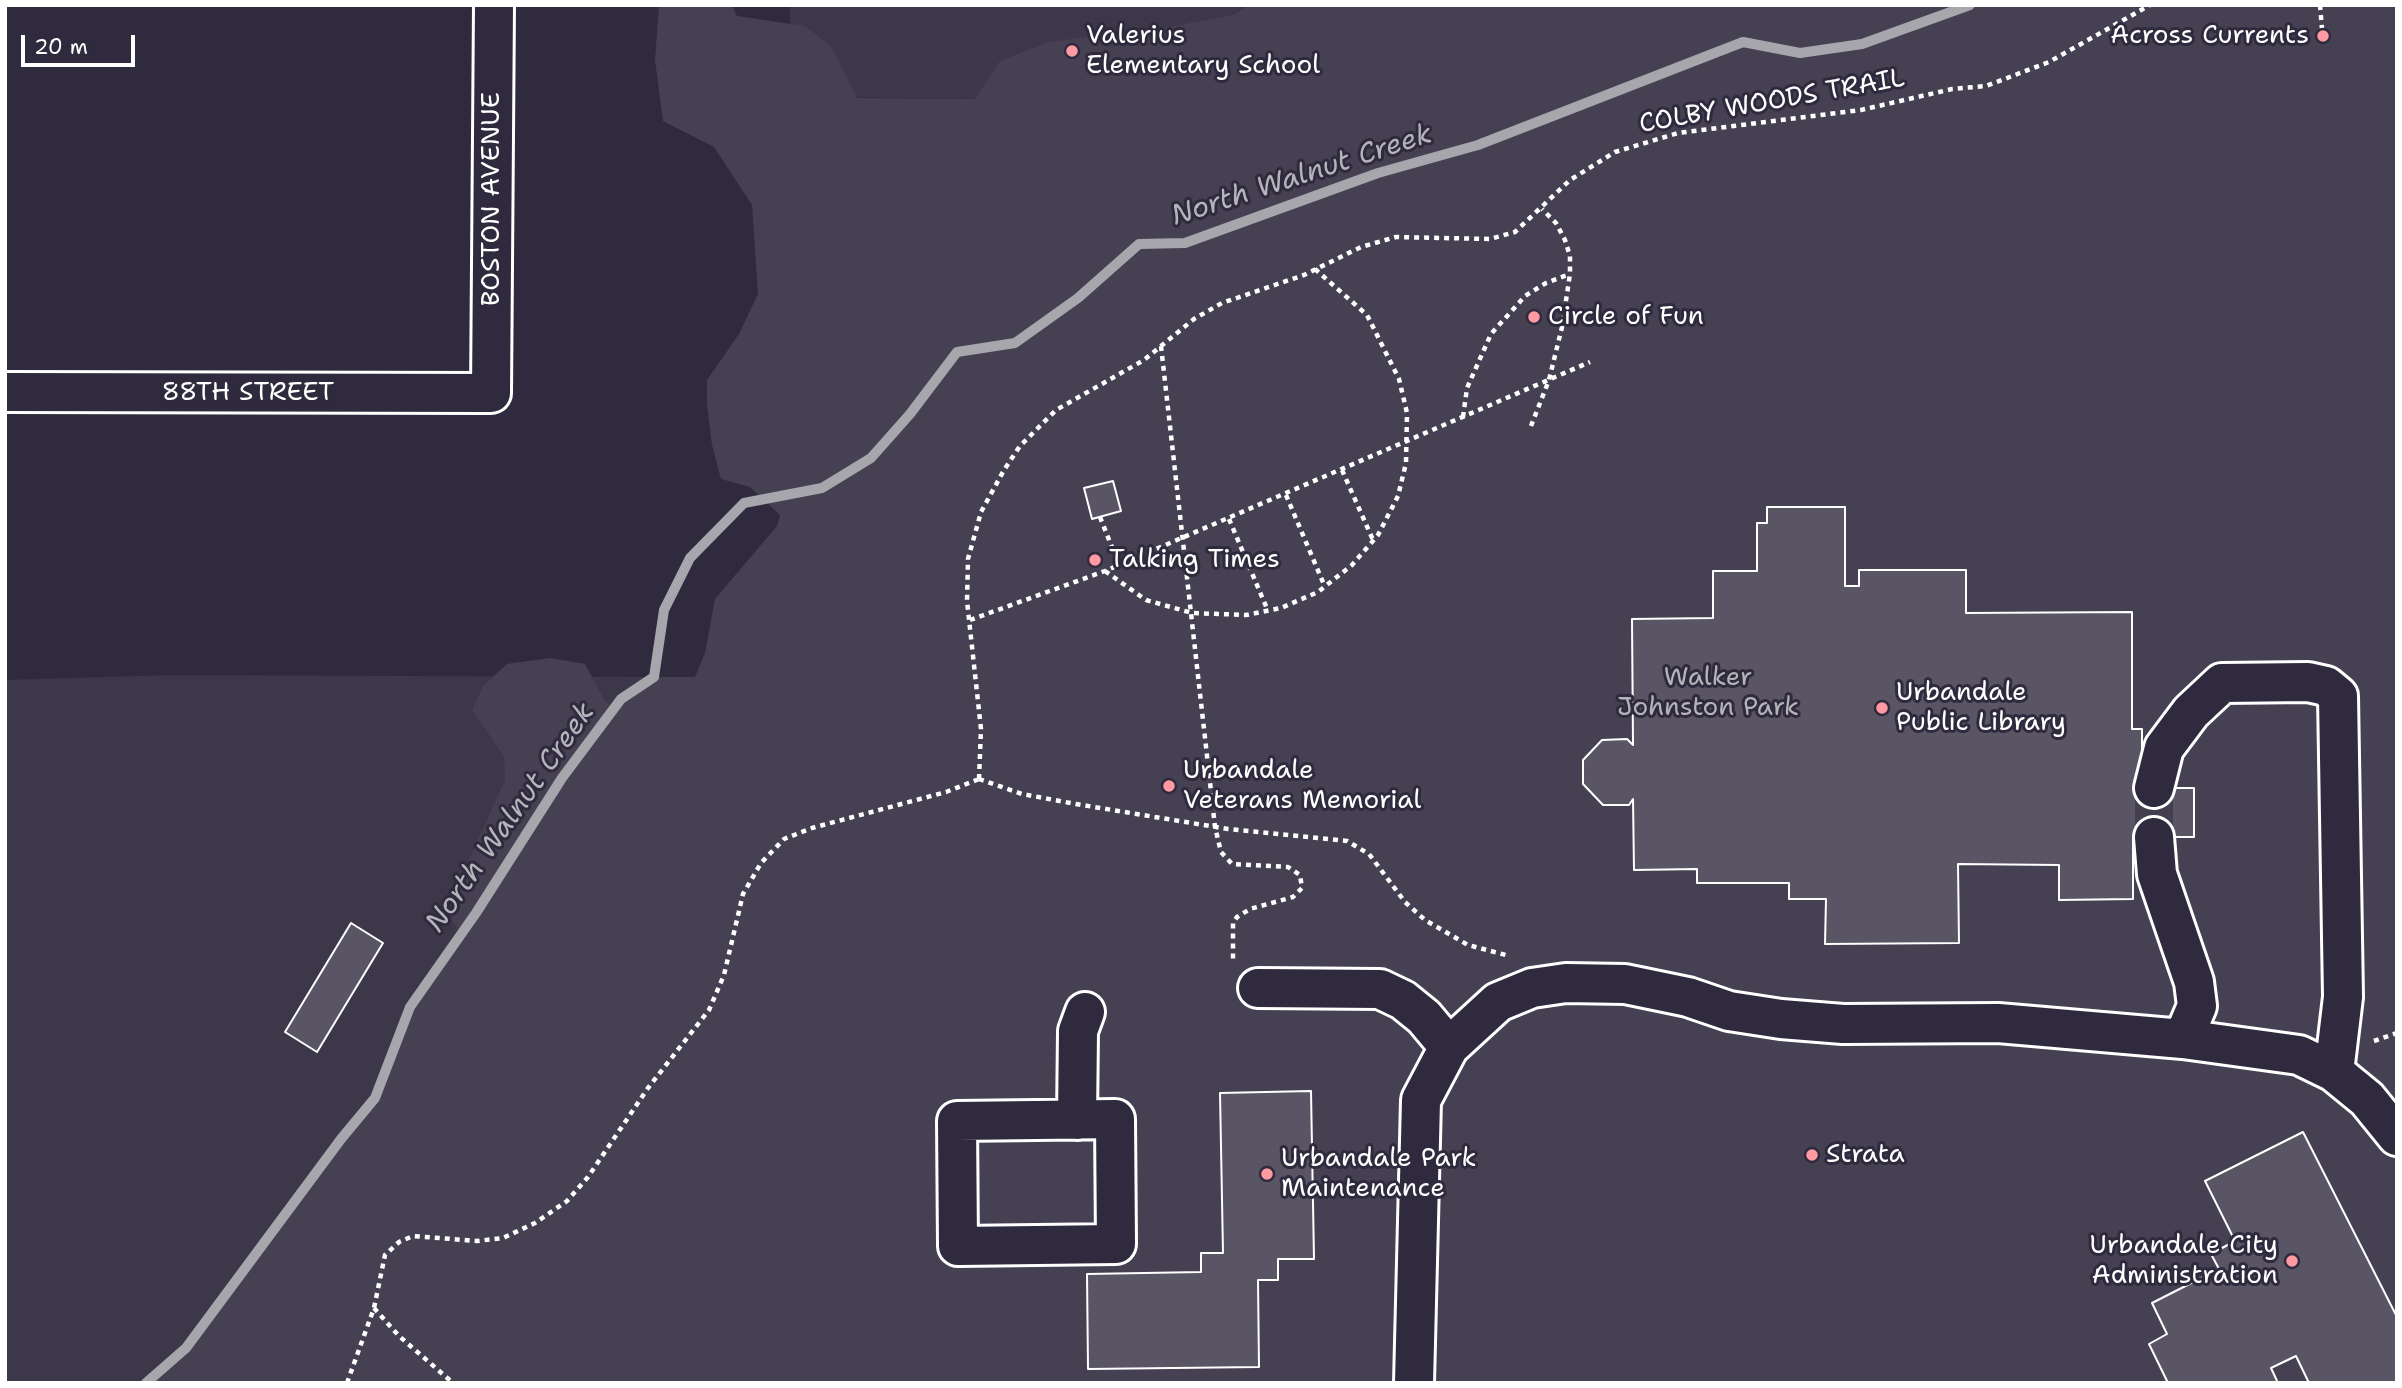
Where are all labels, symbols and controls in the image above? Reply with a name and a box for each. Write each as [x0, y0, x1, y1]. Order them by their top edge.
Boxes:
place label: Valerius Elementary School [1086, 20, 1320, 82]
place label: Across Currents [2110, 20, 2309, 52]
scale bar [24, 21, 138, 65]
marker: Across Currents [2315, 28, 2331, 44]
text: 20 m [34, 33, 88, 61]
marker: Valerius Elementary School [1064, 43, 1080, 59]
street label: COLBY WOODS TRAIL [1637, 63, 1907, 141]
street label: BOSTON AVENUE [476, 92, 508, 306]
water label: North Walnut Creek [1167, 118, 1437, 234]
place label: Circle of Fun [1548, 301, 1704, 333]
marker: Circle of Fun [1526, 309, 1542, 325]
street label: 88TH STREET [162, 377, 334, 409]
place label: Talking Times [1109, 544, 1280, 576]
marker: Talking Times [1087, 552, 1103, 568]
park label: Walker Johnston Park [1617, 662, 1799, 724]
place label: Urbandale Public Library [1896, 677, 2066, 738]
water label: North Walnut Creek [419, 697, 603, 939]
marker: Urbandale Public Library [1874, 700, 1890, 716]
place label: Urbandale Veterans Memorial [1183, 755, 1421, 816]
marker: Urbandale Veterans Memorial [1161, 778, 1177, 794]
place label: Strata [1826, 1139, 1905, 1171]
place label: Urbandale Park Maintenance [1281, 1143, 1476, 1204]
marker: Strata [1804, 1147, 1820, 1163]
marker: Urbandale Park Maintenance [1259, 1166, 1275, 1182]
place label: Urbandale City Administration [2090, 1230, 2278, 1292]
marker: Urbandale City Administration [2284, 1253, 2300, 1269]

